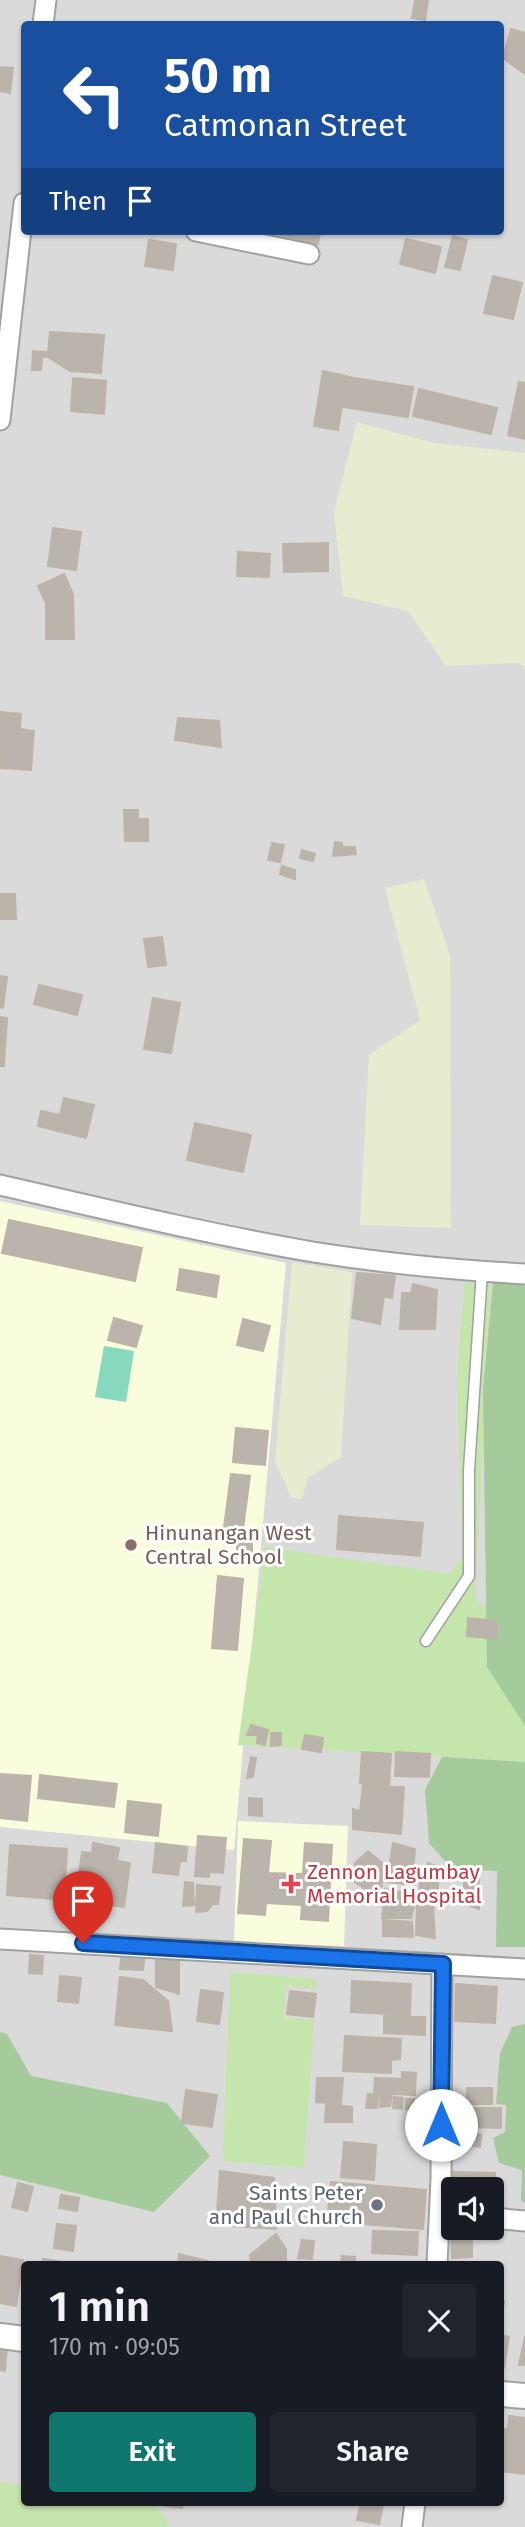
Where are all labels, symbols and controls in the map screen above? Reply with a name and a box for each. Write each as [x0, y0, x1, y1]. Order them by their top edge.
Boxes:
text: 50 m [164, 46, 272, 105]
icon: left [49, 49, 140, 140]
text: Catmonan Street [164, 106, 407, 144]
icon: arrive [121, 182, 159, 220]
text: Then [49, 186, 107, 217]
place label: Hinunangan West Central School [145, 1520, 312, 1570]
marker: Hinunangan West Central School [123, 1537, 139, 1553]
place label: Zennon Lagumbay Memorial Hospital [307, 1859, 482, 1909]
pin [53, 1871, 113, 1943]
marker: Zennon Lagumbay Memorial Hospital [281, 1874, 301, 1894]
icon: arrive [64, 1882, 102, 1920]
position arrow [404, 2088, 478, 2162]
map controls [441, 2177, 504, 2240]
button: sound [441, 2177, 504, 2240]
place label: Saints Peter and Paul Church [209, 2180, 363, 2230]
marker: Saints Peter and Paul Church [369, 2197, 385, 2213]
text: 1 min [49, 2282, 150, 2332]
button: close [402, 2284, 476, 2358]
text: 170 m · 09:05 [49, 2333, 180, 2361]
button: Exit [49, 2412, 256, 2492]
button: Share [270, 2412, 476, 2492]

